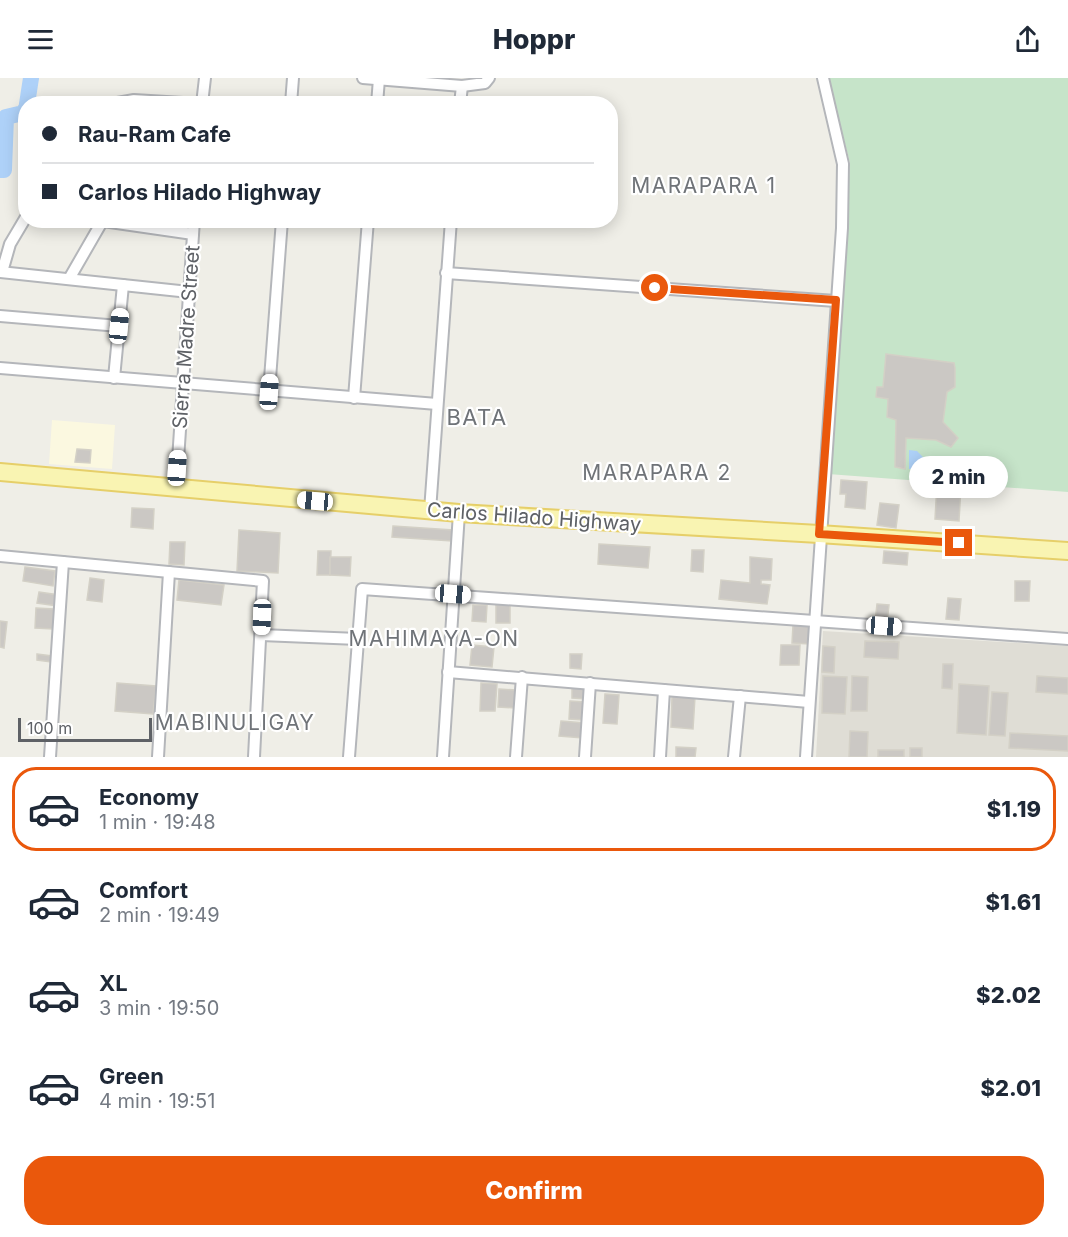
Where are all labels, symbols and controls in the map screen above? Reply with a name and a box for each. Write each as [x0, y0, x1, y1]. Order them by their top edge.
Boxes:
icon: menu [24, 23, 57, 56]
text: Hoppr [493, 23, 575, 56]
icon: share [1011, 23, 1044, 56]
text: Rau-Ram Cafe [78, 121, 231, 147]
district label: MARAPARA 1 [631, 173, 777, 198]
text: Carlos Hilado Highway [78, 179, 321, 205]
street label: Sierra Madre Street [168, 244, 204, 430]
route start [641, 274, 668, 301]
car [108, 307, 130, 345]
car [259, 373, 279, 411]
district label: BATA [446, 404, 508, 430]
car [167, 449, 187, 487]
callout: 2 min [910, 456, 1008, 498]
district label: MARAPARA 2 [582, 460, 732, 485]
text: 2 min [931, 465, 986, 489]
car [296, 490, 334, 512]
street label: Carlos Hilado Highway [426, 498, 642, 536]
route end [945, 529, 972, 556]
car [434, 584, 472, 604]
car [252, 599, 272, 635]
car [865, 616, 903, 636]
district label: MAHIMAYA-ON [348, 626, 520, 651]
district label: MABINULIGAY [155, 710, 315, 735]
scale bar [18, 715, 152, 742]
text: 100 m [27, 718, 72, 738]
icon: car [27, 782, 81, 836]
text: Economy [99, 784, 199, 810]
text: $1.19 [987, 796, 1041, 822]
text: 1 min · 19:48 [99, 810, 216, 834]
icon: car [27, 875, 81, 929]
text: Comfort [99, 877, 188, 903]
text: $1.61 [985, 889, 1041, 915]
text: 2 min · 19:49 [99, 903, 220, 927]
icon: car [27, 968, 81, 1022]
text: XL [99, 970, 128, 996]
text: $2.02 [976, 982, 1041, 1008]
text: 3 min · 19:50 [99, 996, 219, 1020]
icon: car [27, 1061, 81, 1115]
text: Green [99, 1063, 164, 1089]
text: $2.01 [980, 1075, 1041, 1101]
text: 4 min · 19:51 [99, 1089, 215, 1113]
button: Confirm [24, 1156, 1044, 1225]

